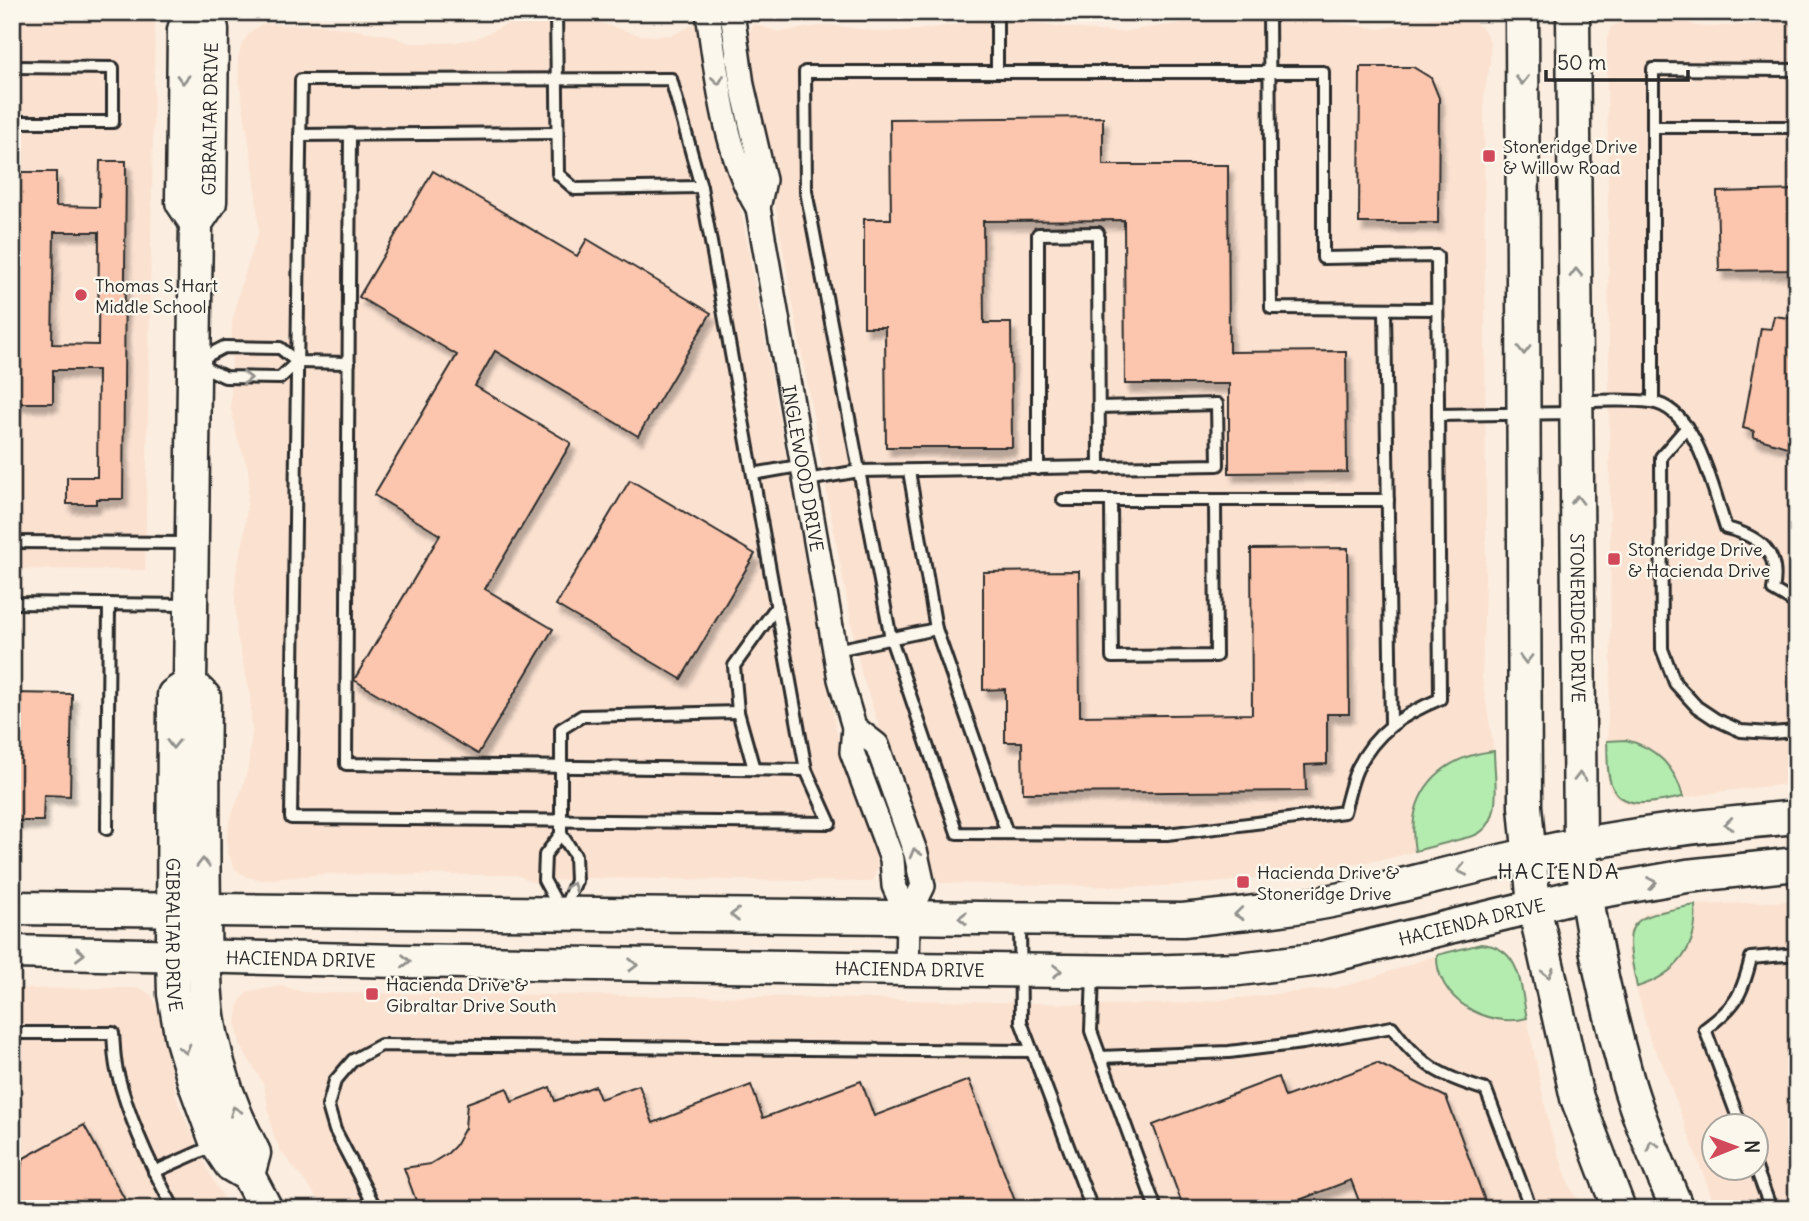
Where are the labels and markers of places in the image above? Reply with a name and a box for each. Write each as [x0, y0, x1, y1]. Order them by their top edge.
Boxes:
place label: Stoneridge Drive & Willow Road [1503, 135, 1638, 179]
marker: Stoneridge Drive & Willow Road [1481, 148, 1497, 164]
place label: Thomas S. Hart Middle School [95, 274, 218, 318]
marker: Thomas S. Hart Middle School [73, 287, 89, 303]
place label: Stoneridge Drive & Hacienda Drive [1628, 538, 1770, 582]
marker: Stoneridge Drive & Hacienda Drive [1606, 551, 1622, 567]
place label: Hacienda Drive & Stoneridge Drive [1257, 861, 1399, 905]
marker: Hacienda Drive & Stoneridge Drive [1235, 874, 1251, 890]
place label: Hacienda Drive & Gibraltar Drive South [386, 973, 556, 1017]
marker: Hacienda Drive & Gibraltar Drive South [364, 986, 380, 1002]

